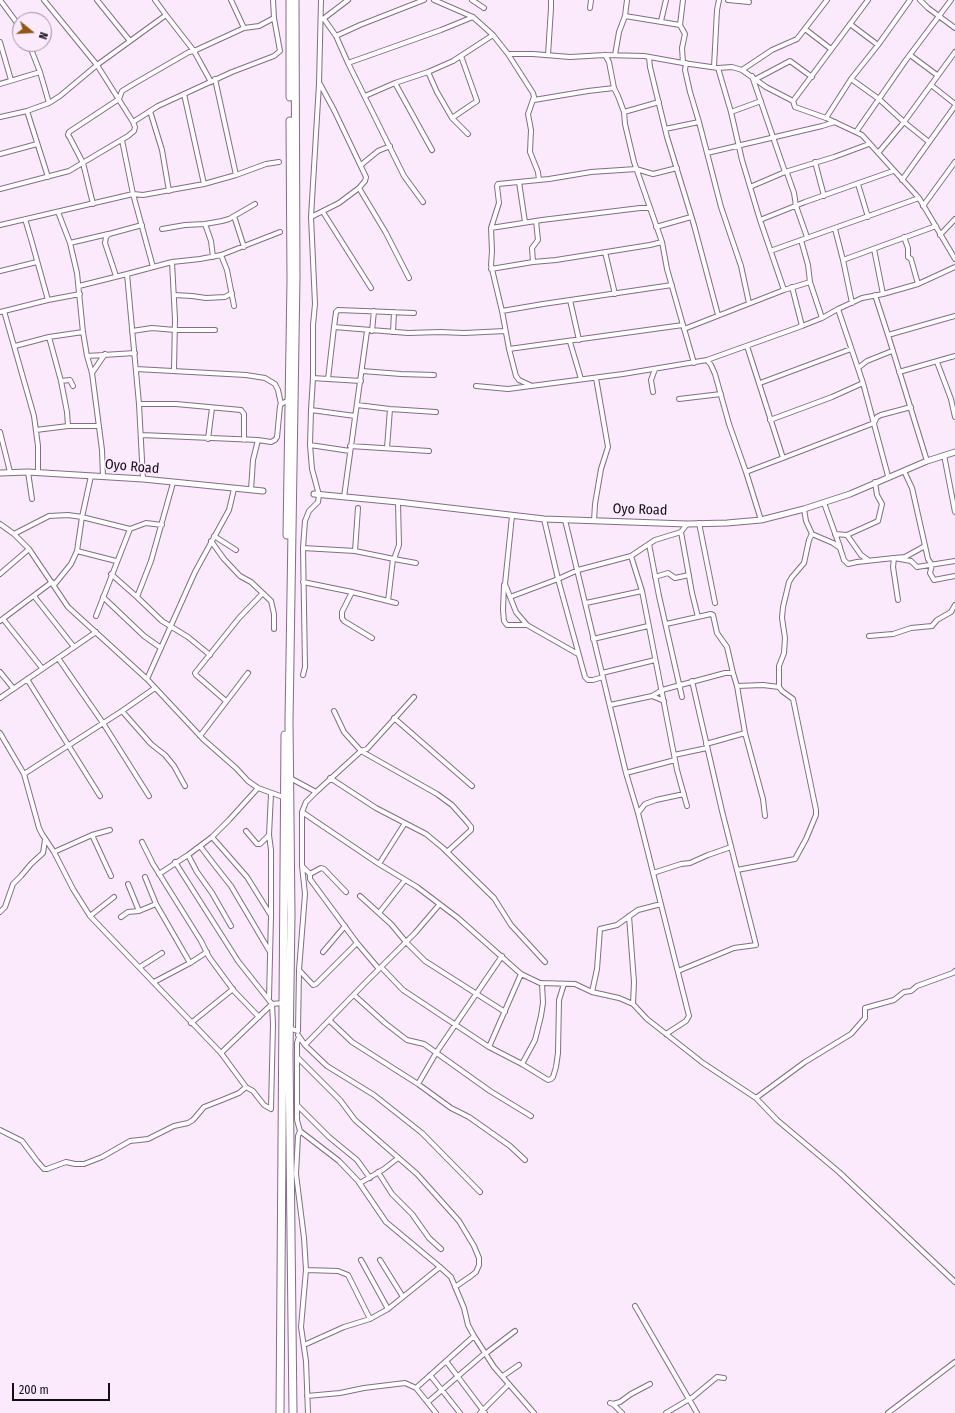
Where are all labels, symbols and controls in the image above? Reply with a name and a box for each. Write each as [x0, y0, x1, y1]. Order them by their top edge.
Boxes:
north arrow [12, 12, 52, 52]
text: N [36, 30, 50, 41]
street label: Oyo Road [104, 456, 160, 478]
street label: Oyo Road [612, 501, 668, 519]
scale bar [14, 1375, 112, 1401]
text: 200 m [19, 1383, 49, 1397]

